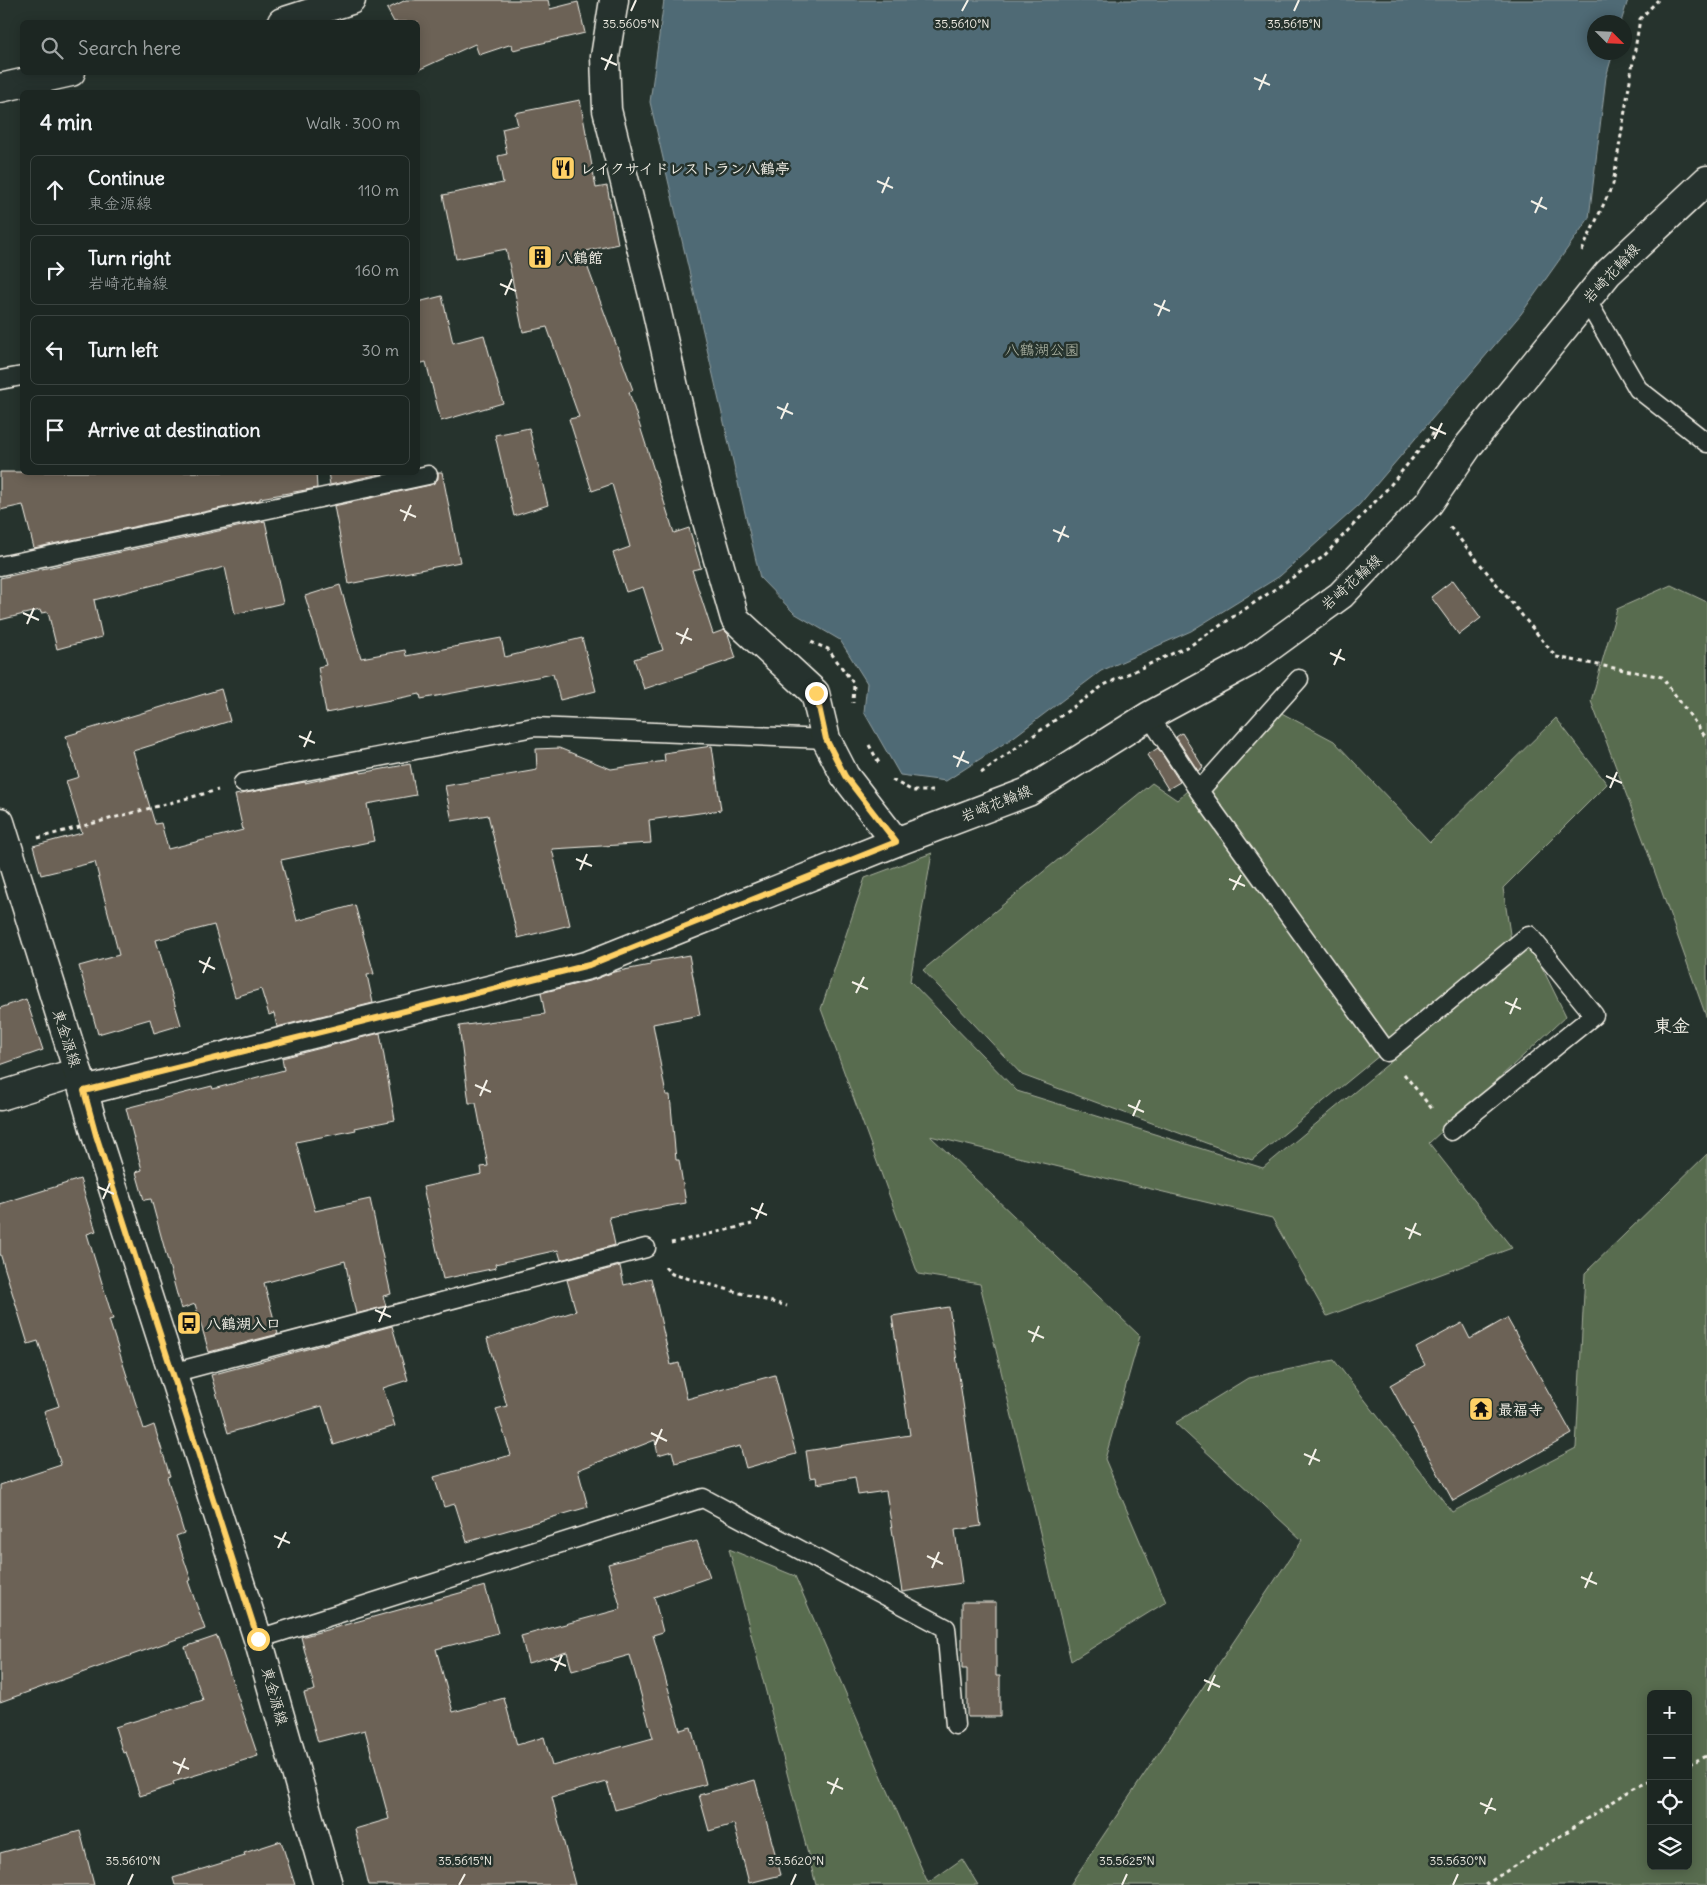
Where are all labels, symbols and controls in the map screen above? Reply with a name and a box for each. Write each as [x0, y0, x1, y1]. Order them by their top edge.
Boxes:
north arrow [1587, 15, 1632, 60]
text: 35.5605°N [602, 16, 660, 31]
text: 35.5610°N [935, 16, 990, 31]
text: 35.5615°N [1267, 16, 1321, 31]
search box [20, 20, 420, 75]
icon: search [38, 34, 66, 62]
text: Search here [78, 36, 181, 60]
text: 4 min [40, 109, 92, 136]
text: Walk · 300 m [306, 113, 400, 133]
restaurant icon: レイクサイドレストラン八鶴亭 [550, 155, 576, 181]
place label: レイクサイドレストラン八鶴亭 [580, 159, 790, 178]
text: Continue [88, 166, 165, 190]
icon: ahead [41, 176, 69, 204]
text: 110 m [358, 180, 399, 200]
text: 東金源線 [88, 193, 152, 213]
street label: 岩崎花輪線 [1578, 239, 1644, 307]
building icon: 八鶴館 [527, 244, 553, 270]
text: Turn right [88, 246, 171, 270]
place label: 八鶴館 [558, 248, 603, 267]
icon: right [41, 256, 69, 284]
text: 160 m [355, 260, 399, 280]
text: 岩崎花輪線 [88, 273, 168, 293]
icon: left [41, 336, 69, 364]
text: Turn left [88, 338, 158, 362]
text: 30 m [362, 340, 399, 360]
park label: 八鶴湖公園 [1004, 340, 1080, 359]
icon: arrive [41, 416, 69, 444]
text: Arrive at destination [88, 418, 261, 442]
street label: 岩崎花輪線 [1317, 550, 1385, 614]
route end [805, 682, 828, 705]
street label: 岩崎花輪線 [958, 780, 1034, 826]
street label: 東金源線 [49, 1007, 85, 1069]
district label: 東金 [1654, 1014, 1690, 1037]
bus stop icon: 八鶴湖入口 [176, 1310, 202, 1336]
place label: 八鶴湖入口 [206, 1314, 281, 1333]
temple icon: 最福寺 [1468, 1396, 1494, 1422]
place label: 最福寺 [1498, 1400, 1543, 1419]
route start [247, 1628, 270, 1651]
street label: 東金源線 [258, 1665, 292, 1727]
map controls [1647, 1690, 1692, 1870]
button: + [1647, 1690, 1692, 1735]
button: − [1647, 1735, 1692, 1780]
button: locate [1647, 1780, 1692, 1825]
button: layers [1647, 1825, 1692, 1870]
text: 35.5610°N [106, 1853, 161, 1868]
text: 35.5615°N [438, 1853, 492, 1868]
text: 35.5620°N [768, 1853, 824, 1868]
text: 35.5625°N [1099, 1853, 1155, 1868]
text: 35.5630°N [1429, 1853, 1487, 1868]

